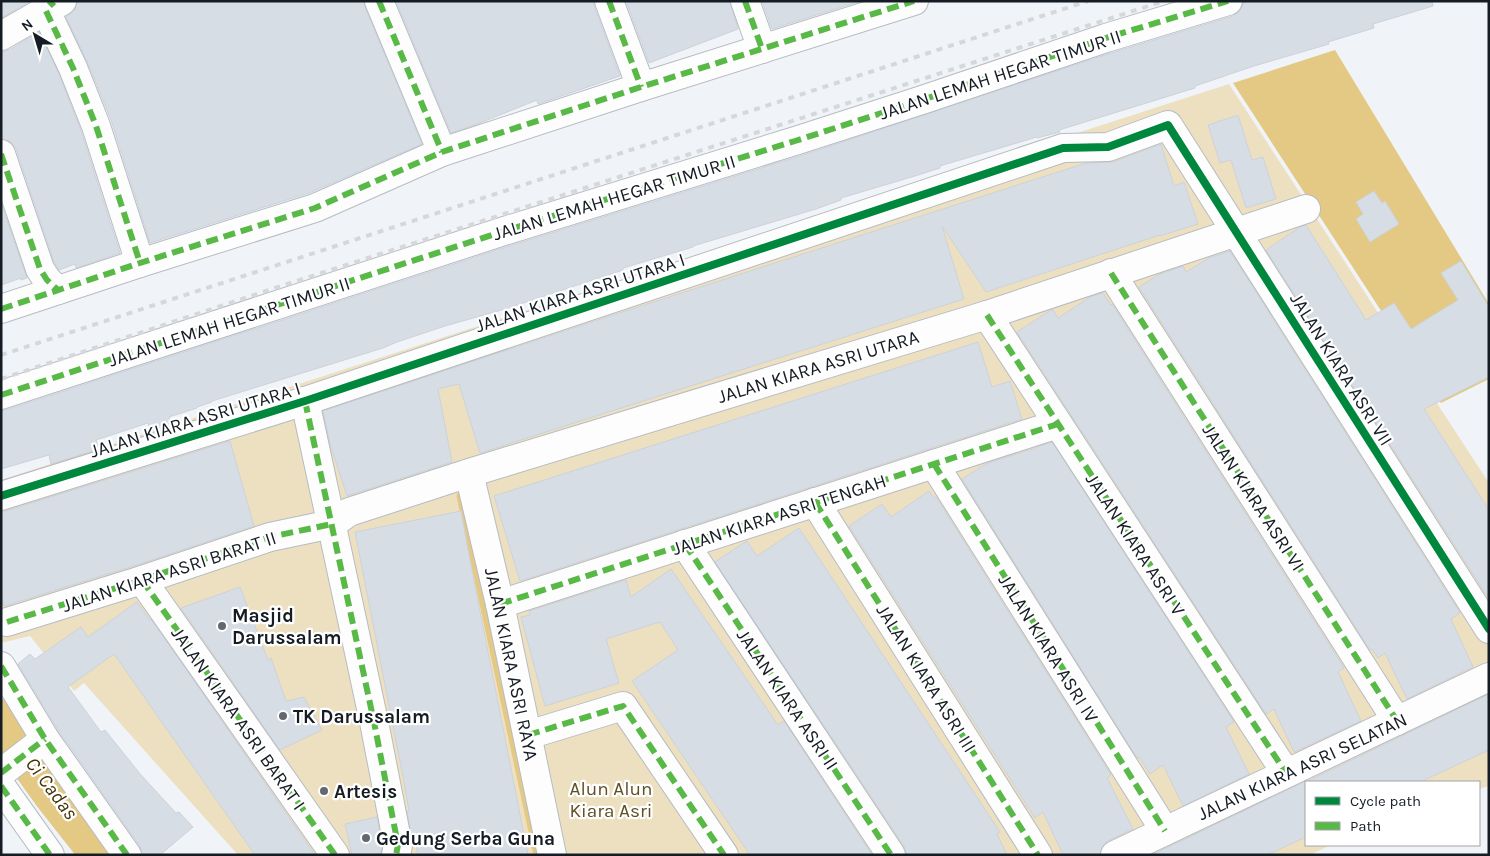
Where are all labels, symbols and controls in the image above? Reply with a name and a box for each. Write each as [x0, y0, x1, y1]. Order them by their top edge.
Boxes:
north arrow [10, 10, 60, 60]
text: N [18, 15, 36, 35]
street label: JALAN LEMAH HEGAR TIMUR II [877, 25, 1124, 124]
street label: JALAN LEMAH HEGAR TIMUR II [490, 151, 738, 245]
street label: JALAN KIARA ASRI UTARA I [473, 249, 688, 337]
street label: JALAN LEMAH HEGAR TIMUR II [106, 272, 353, 371]
street label: JALAN KIARA ASRI VII [1285, 289, 1397, 450]
street label: JALAN KIARA ASRI UTARA [715, 326, 922, 408]
street label: JALAN KIARA ASRI UTARA I [87, 377, 303, 462]
street label: JALAN KIARA ASRI VI [1197, 420, 1309, 575]
street label: JALAN KIARA ASRI V [1081, 469, 1190, 620]
street label: JALAN KIARA ASRI TENGAH [670, 470, 889, 560]
street label: JALAN KIARA ASRI BARAT II [60, 527, 279, 617]
street label: JALAN KIARA ASRI RAYA [480, 566, 542, 763]
street label: JALAN KIARA ASRI IV [994, 570, 1103, 727]
street label: JALAN KIARA ASRI III [872, 600, 981, 757]
place label: Masjid Darussalam [232, 605, 342, 649]
marker: Masjid Darussalam [216, 620, 228, 632]
street label: JALAN KIARA ASRI BARAT I [167, 623, 310, 814]
street label: JALAN KIARA ASRI II [732, 625, 842, 774]
place label: TK Darussalam [293, 706, 430, 728]
street label: JALAN KIARA ASRI SELATAN [1194, 709, 1411, 825]
marker: TK Darussalam [277, 710, 289, 722]
water label: Ci Cadas [21, 753, 82, 824]
park label: Alun Alun Kiara Asri [570, 778, 652, 822]
place label: Artesis [334, 781, 397, 803]
legend [1305, 781, 1480, 846]
marker: Artesis [318, 785, 330, 797]
text: Cycle path [1350, 792, 1421, 810]
text: Path [1350, 817, 1381, 835]
place label: Gedung Serba Guna [376, 828, 555, 850]
marker: Gedung Serba Guna [360, 832, 372, 844]

